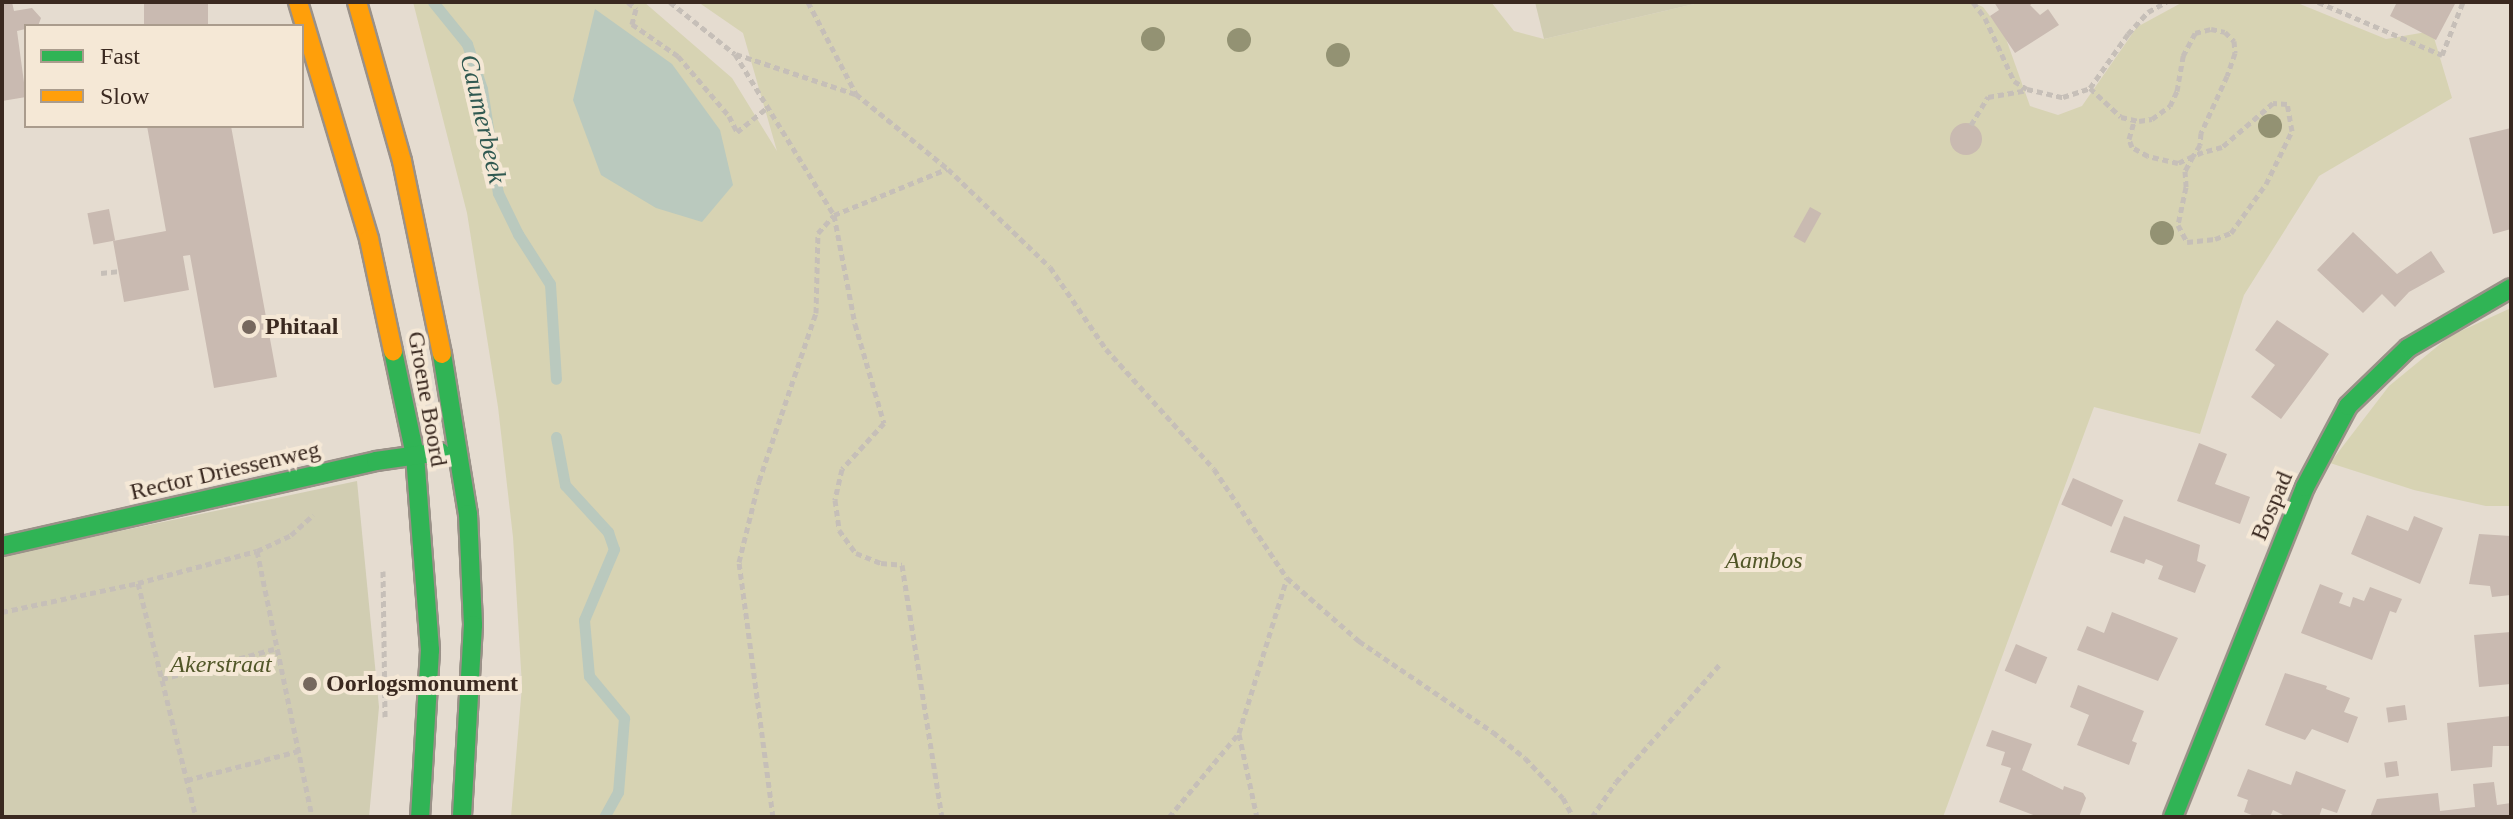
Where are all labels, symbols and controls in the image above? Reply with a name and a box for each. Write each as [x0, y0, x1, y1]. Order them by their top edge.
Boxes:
legend [24, 24, 304, 128]
text: Fast [100, 43, 140, 69]
water label: Caumerbeek [453, 51, 513, 187]
text: Slow [100, 83, 149, 109]
place label: Phitaal [265, 313, 338, 341]
marker: Phitaal [240, 318, 258, 336]
street label: Groene Boord [401, 329, 453, 469]
street label: Rector Driessenweg [127, 435, 323, 507]
street label: Bospad [2245, 467, 2299, 545]
park label: Aambos [1725, 547, 1803, 575]
park label: Akerstraat [170, 651, 272, 679]
place label: Oorlogsmonument [326, 670, 518, 698]
marker: Oorlogsmonument [301, 675, 319, 693]

